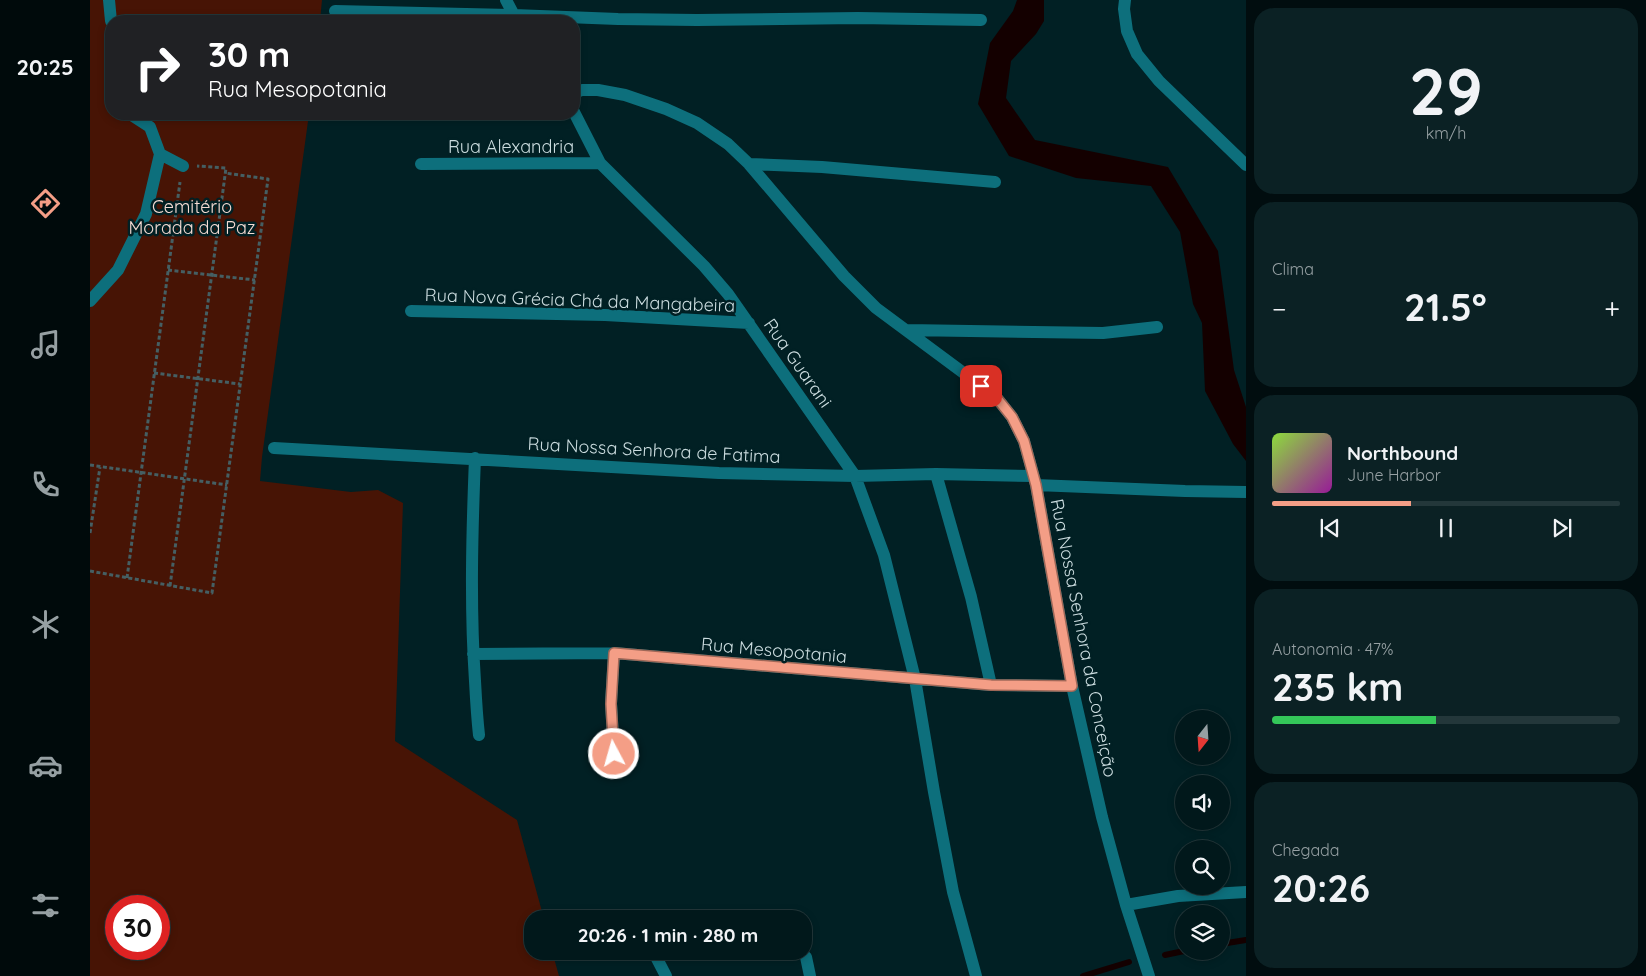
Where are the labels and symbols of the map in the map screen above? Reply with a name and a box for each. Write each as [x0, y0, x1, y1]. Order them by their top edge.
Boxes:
street label: Rua Alexandria [448, 135, 574, 158]
park label: Cemitério Morada da Paz [128, 195, 256, 239]
street label: Rua Nova Grécia Chá da Mangabeira [424, 283, 736, 317]
street label: Rua Guarani [759, 314, 837, 412]
pin [960, 365, 1002, 407]
street label: Rua Nossa Senhora de Fatima [527, 432, 781, 468]
street label: Rua Nossa Senhora da Conceição [1046, 497, 1122, 779]
street label: Rua Mesopotania [700, 632, 848, 668]
north arrow [1175, 710, 1230, 765]
position arrow [587, 727, 639, 779]
speed limit sign: 30 [105, 895, 170, 960]

